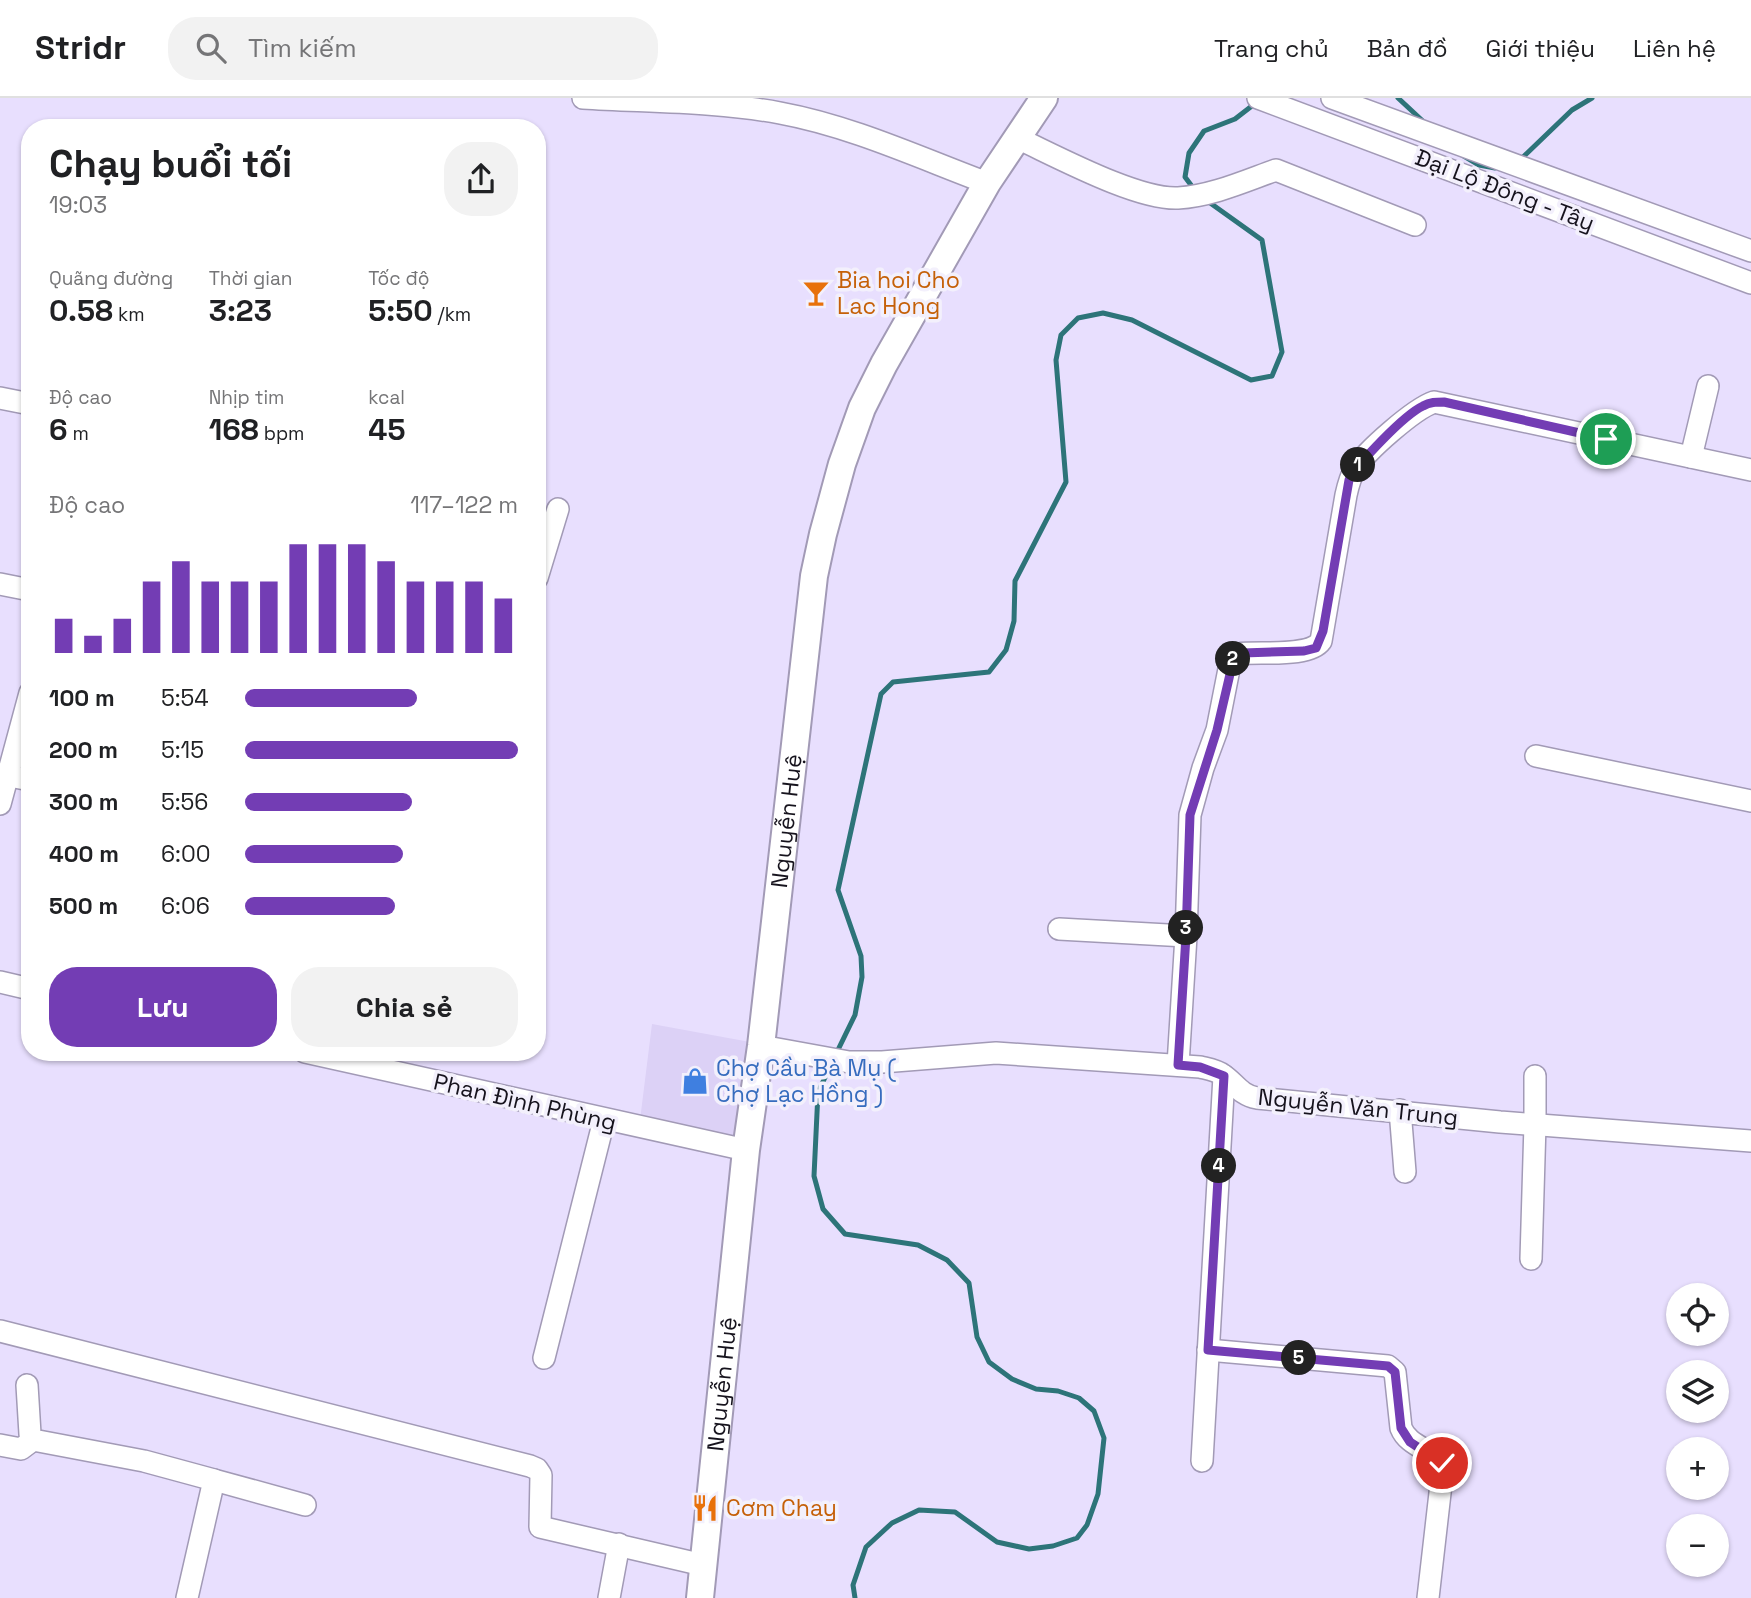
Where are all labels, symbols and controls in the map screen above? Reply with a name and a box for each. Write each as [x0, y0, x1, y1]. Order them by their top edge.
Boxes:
search box [168, 17, 658, 80]
text: Stridr [35, 27, 126, 69]
icon: search [192, 29, 230, 67]
text: Tìm kiếm [248, 31, 357, 65]
text: Trang chủ [1214, 33, 1329, 64]
text: Bản đồ [1367, 33, 1448, 64]
text: Giới thiệu [1486, 33, 1595, 64]
text: Liên hệ [1633, 33, 1716, 64]
text: Chạy buổi tối [49, 140, 292, 188]
button: share [444, 142, 518, 216]
street label: Đại Lộ Đông - Tây [1411, 142, 1599, 238]
text: 19:03 [49, 190, 107, 220]
place label: Bia hoi Cho Lac Hong [837, 265, 960, 321]
text: Quãng đường [49, 266, 173, 291]
text: Thời gian [209, 266, 292, 291]
text: Tốc độ [368, 266, 430, 291]
bar icon: Bia hoi Cho Lac Hong [801, 278, 831, 308]
text: 0.58 [49, 291, 113, 330]
text: 3:23 [209, 291, 272, 330]
text: 5:50 [368, 291, 433, 330]
text: km [113, 302, 144, 327]
text: /km [433, 302, 471, 327]
text: Độ cao [49, 385, 112, 410]
text: Nhịp tim [209, 385, 284, 410]
text: kcal [368, 385, 405, 410]
pin [1576, 409, 1636, 469]
text: 6 [49, 410, 68, 449]
text: 168 [209, 410, 259, 449]
text: 45 [368, 410, 405, 449]
icon: arrive [1587, 420, 1625, 458]
text: m [68, 421, 89, 446]
text: bpm [259, 421, 304, 446]
pin: 1 [1340, 448, 1376, 482]
text: 1 [1353, 452, 1362, 477]
text: Độ cao [49, 490, 125, 520]
text: 117–122 m [410, 490, 518, 520]
pin: 2 [1216, 642, 1250, 676]
text: 2 [1227, 646, 1238, 671]
text: 100 m [49, 683, 115, 713]
text: 5:54 [161, 683, 209, 713]
text: 200 m [49, 735, 118, 765]
text: 5:15 [161, 735, 204, 765]
street label: Nguyễn Huệ [764, 752, 809, 889]
text: 300 m [49, 787, 118, 817]
text: 5:56 [161, 787, 208, 817]
text: 400 m [49, 839, 119, 869]
text: 6:00 [161, 839, 210, 869]
text: 500 m [49, 891, 118, 921]
text: 6:06 [161, 891, 210, 921]
pin: 3 [1168, 910, 1204, 946]
text: 3 [1180, 915, 1191, 940]
button: Lưu [49, 967, 277, 1047]
button: Chia sẻ [291, 967, 518, 1047]
place label: Chợ Cầu Bà Mụ ( Chợ Lạc Hồng ) [716, 1053, 896, 1109]
street label: Phan Đình Phùng [431, 1066, 619, 1138]
shop icon: Chợ Cầu Bà Mụ ( Chợ Lạc Hồng ) [680, 1066, 710, 1096]
street label: Nguyễn Văn Trung [1256, 1082, 1460, 1132]
pin: 4 [1202, 1148, 1236, 1184]
text: 4 [1212, 1153, 1225, 1178]
map controls [1666, 1283, 1729, 1577]
button: locate [1666, 1283, 1729, 1346]
street label: Nguyễn Huệ [700, 1316, 744, 1453]
pin: 5 [1282, 1340, 1316, 1376]
text: 5 [1293, 1345, 1304, 1370]
button: layers [1666, 1360, 1729, 1423]
pin [1412, 1433, 1472, 1493]
button: + [1666, 1437, 1729, 1500]
icon: check [1423, 1444, 1461, 1482]
restaurant icon: Cơm Chay [690, 1493, 720, 1523]
place label: Cơm Chay [726, 1493, 837, 1523]
button: − [1666, 1514, 1729, 1577]

